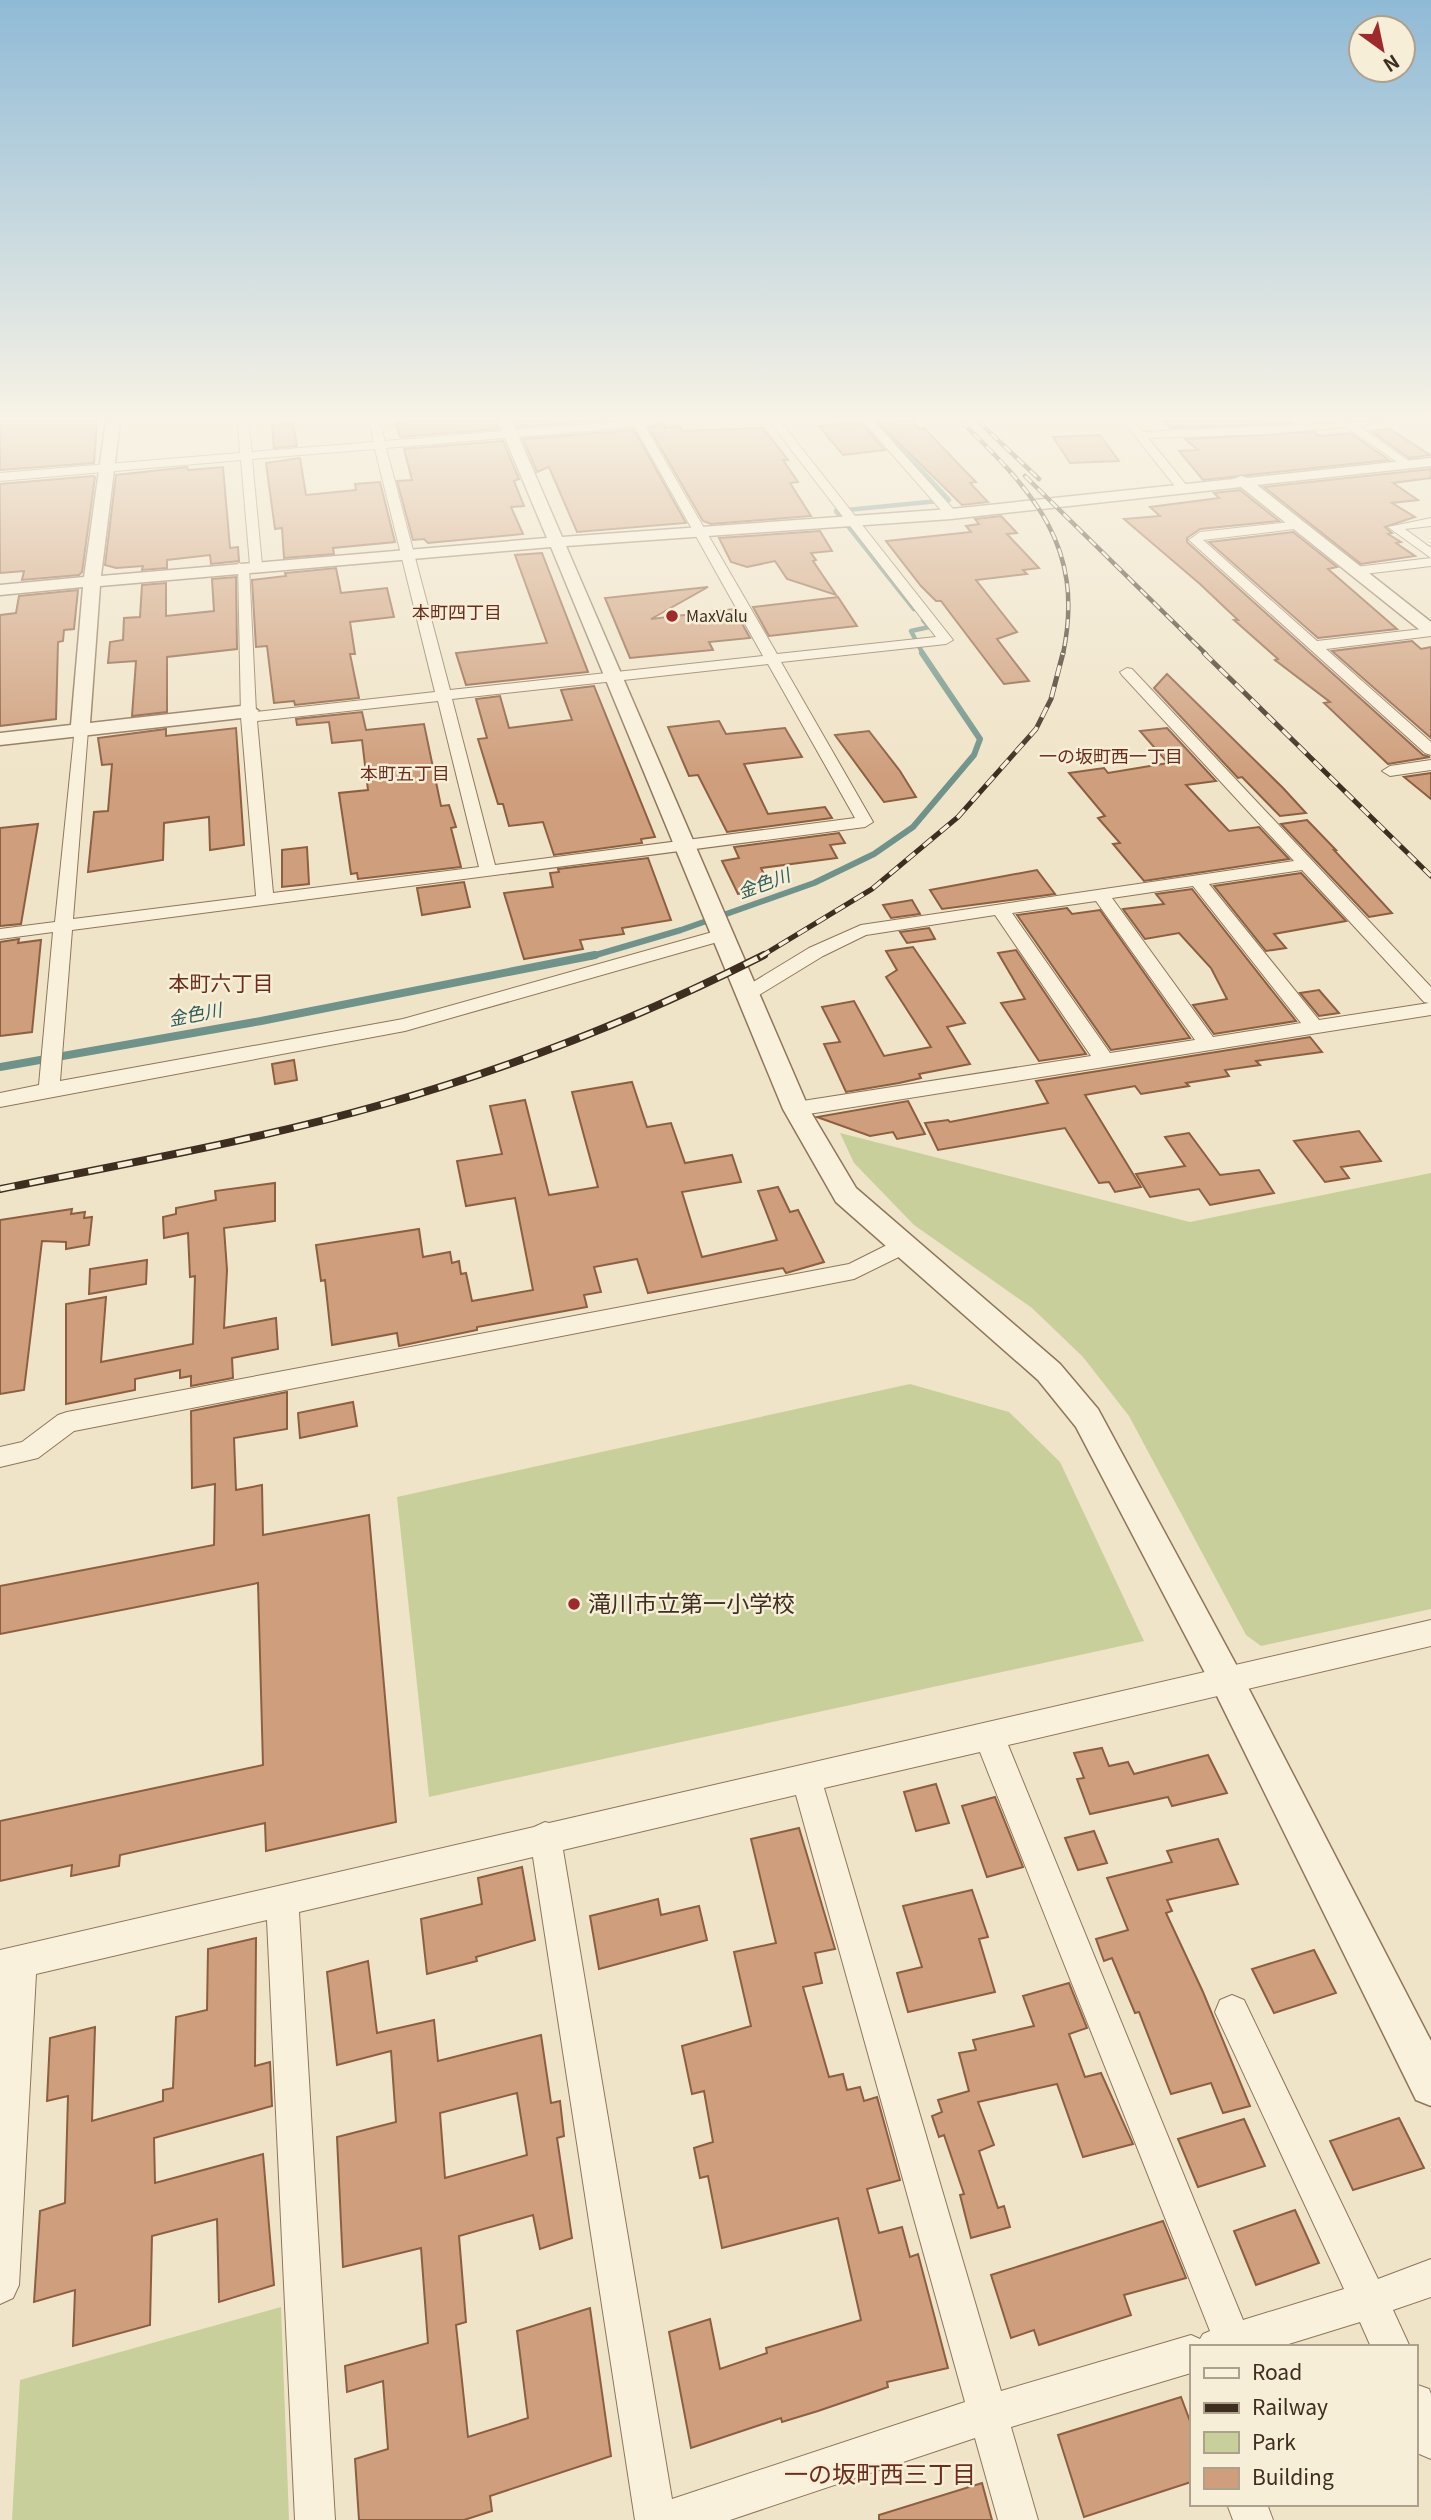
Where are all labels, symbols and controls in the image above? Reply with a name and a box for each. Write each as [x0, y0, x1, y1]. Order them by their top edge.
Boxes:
north arrow [1347, 14, 1417, 84]
text: N [1379, 49, 1405, 80]
district label: 本町四丁目 [412, 598, 502, 624]
place label: MaxValu [686, 603, 748, 627]
marker: MaxValu [664, 608, 680, 624]
district label: 一の坂町西一丁目 [1039, 742, 1183, 768]
district label: 本町五丁目 [360, 759, 450, 785]
water label: 金色川 [733, 860, 795, 904]
district label: 本町六丁目 [169, 967, 274, 997]
water label: 金色川 [166, 995, 226, 1031]
place label: 滝川市立第一小学校 [588, 1585, 795, 1619]
marker: 滝川市立第一小学校 [566, 1596, 582, 1612]
legend [1190, 2345, 1417, 2506]
text: Road [1252, 2356, 1302, 2386]
text: Railway [1252, 2391, 1328, 2421]
text: Park [1252, 2426, 1296, 2456]
district label: 一の坂町西三丁目 [784, 2455, 976, 2490]
text: Building [1252, 2461, 1334, 2491]

